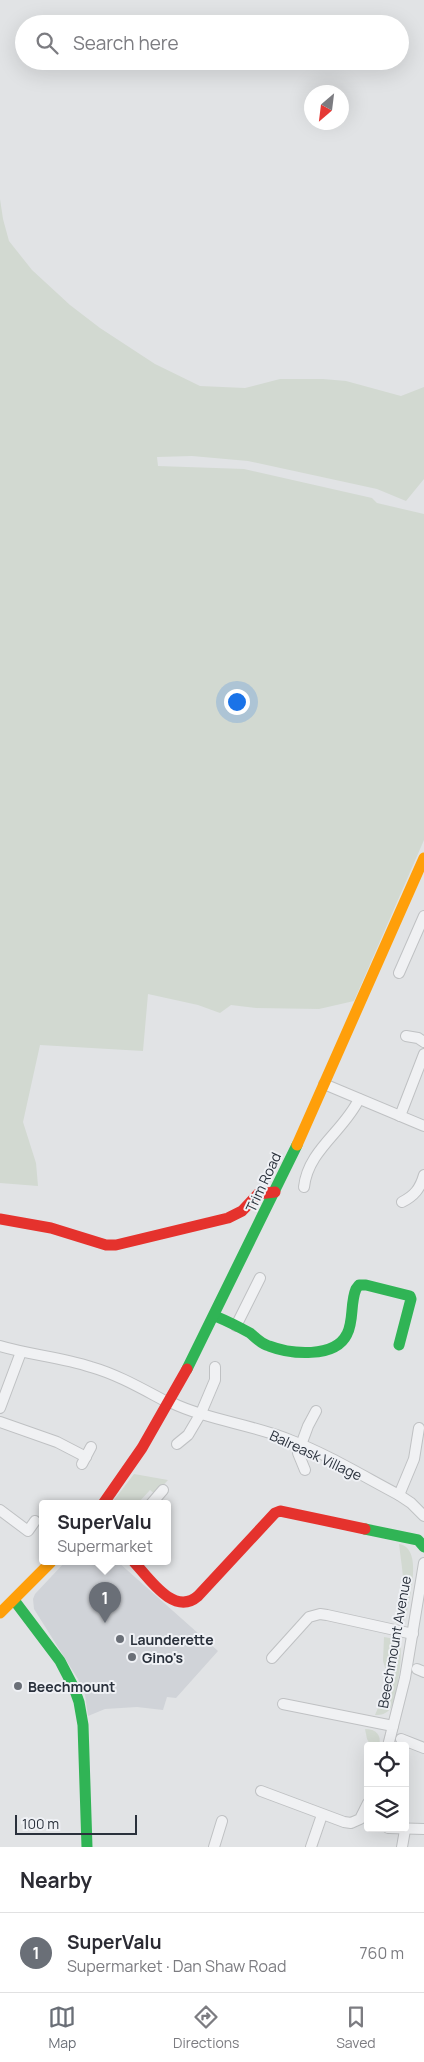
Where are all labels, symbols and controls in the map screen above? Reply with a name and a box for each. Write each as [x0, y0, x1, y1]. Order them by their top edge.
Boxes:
search box [15, 15, 409, 70]
icon: search [33, 29, 61, 57]
text: Search here [73, 30, 179, 56]
north arrow [304, 85, 349, 130]
your location [224, 689, 250, 715]
street label: Trim Road [241, 1149, 285, 1215]
street label: Balreask Village [267, 1425, 365, 1485]
popup [39, 1500, 171, 1565]
text: SuperValu [57, 1509, 152, 1535]
text: Supermarket [57, 1535, 153, 1557]
street label: Beechmount Avenue [373, 1574, 415, 1710]
pin: 1 [89, 1582, 121, 1623]
place label: Launderette [130, 1630, 214, 1649]
marker: Launderette [114, 1633, 126, 1645]
place label: Gino's [142, 1648, 184, 1667]
marker: Gino's [126, 1651, 138, 1663]
place label: Beechmount [28, 1677, 115, 1696]
marker: Beechmount [12, 1680, 24, 1692]
map controls [364, 1742, 409, 1832]
button: locate [364, 1742, 409, 1787]
button: layers [364, 1787, 409, 1832]
scale bar [15, 1812, 138, 1835]
text: 100 m [22, 1814, 59, 1833]
text: Nearby [20, 1866, 92, 1894]
text: SuperValu [67, 1929, 162, 1955]
text: 1 [32, 1942, 40, 1964]
text: 760 m [360, 1942, 404, 1964]
text: Supermarket · Dan Shaw Road [67, 1955, 286, 1977]
tab: Map [48, 2003, 76, 2052]
tab: Directions [173, 2003, 239, 2052]
tab: Saved [336, 2003, 376, 2052]

